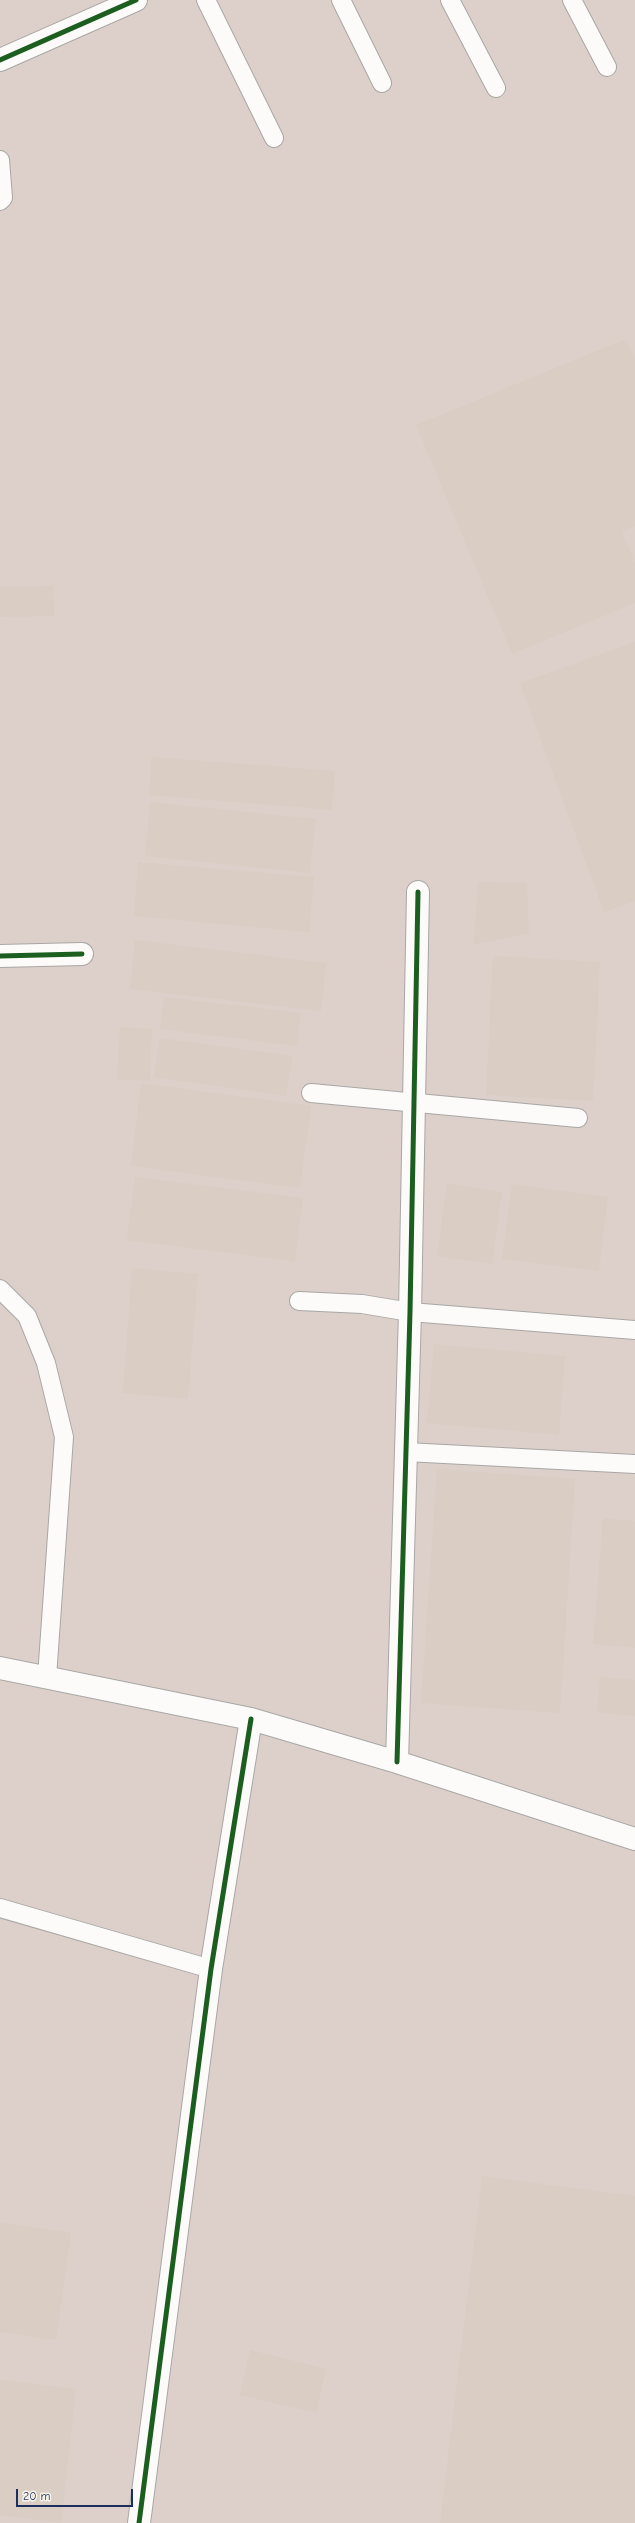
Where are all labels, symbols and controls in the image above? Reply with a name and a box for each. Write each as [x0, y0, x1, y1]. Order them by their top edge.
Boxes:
scale bar [18, 2481, 135, 2507]
text: 20 m [23, 2489, 51, 2503]

